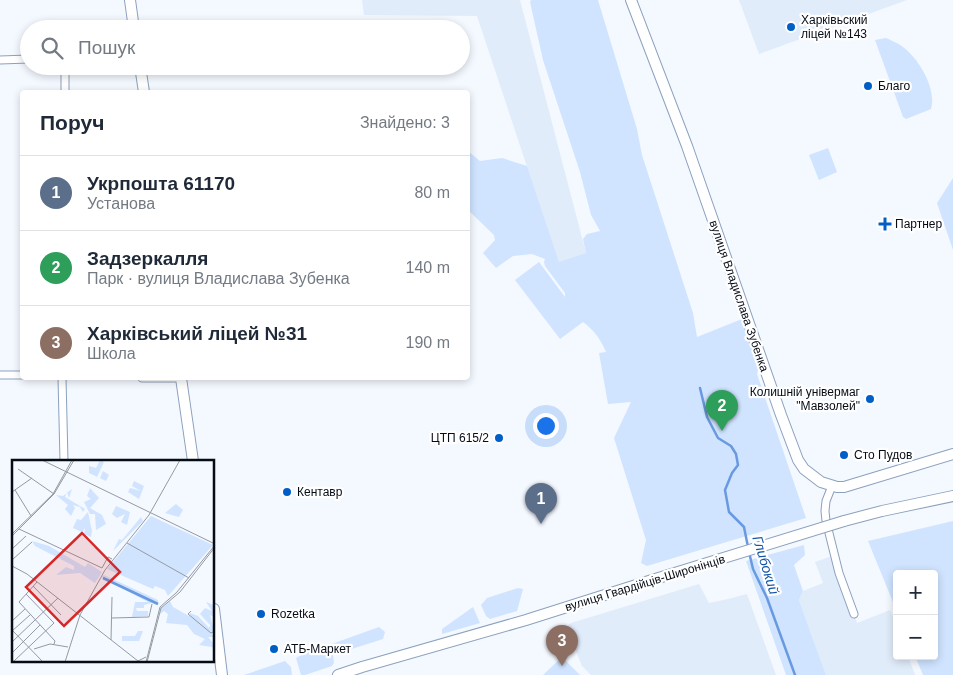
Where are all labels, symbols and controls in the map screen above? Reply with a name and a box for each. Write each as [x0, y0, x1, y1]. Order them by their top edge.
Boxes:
place label: Харківьский ліцей №143 [801, 13, 868, 41]
search box [20, 20, 470, 75]
marker: Харківьский ліцей №143 [785, 21, 797, 33]
icon: search [38, 34, 66, 62]
text: Пошук [78, 37, 135, 58]
place label: Благо [878, 79, 911, 93]
marker: Благо [862, 80, 874, 92]
text: Поруч [40, 111, 104, 134]
text: Знайдено: 3 [360, 114, 450, 131]
text: Укрпошта 61170 [87, 173, 235, 194]
text: 1 [52, 184, 60, 201]
text: 80 m [414, 184, 450, 201]
text: Установа [87, 195, 155, 212]
place label: Партнер [895, 217, 943, 231]
street label: вулиця Владислава Зубенка [706, 218, 772, 374]
marker: Партнер [879, 218, 891, 230]
text: Задзеркалля [87, 248, 208, 269]
text: 2 [52, 259, 60, 276]
text: 140 m [406, 259, 450, 276]
text: Парк · вулиця Владислава Зубенка [87, 270, 350, 287]
text: Харківський ліцей №31 [87, 323, 307, 344]
text: 3 [52, 334, 60, 351]
text: 190 m [406, 334, 450, 351]
text: Школа [87, 345, 136, 362]
place label: Колишній універмаг "Мавзолей" [750, 385, 861, 413]
pin: 2 [706, 390, 738, 431]
marker: Колишній універмаг "Мавзолей" [864, 393, 876, 405]
your location [533, 413, 559, 439]
place label: ЦТП 615/2 [431, 431, 489, 445]
marker: ЦТП 615/2 [493, 432, 505, 444]
place label: Сто Пудов [854, 448, 912, 462]
marker: Сто Пудов [838, 449, 850, 461]
inset map [12, 460, 215, 662]
pin: 1 [525, 483, 557, 524]
place label: Кентавр [297, 485, 343, 499]
marker: Кентавр [281, 486, 293, 498]
water label: Глибокий [750, 534, 783, 596]
street label: вулиця Гвардійців-Широнінців [563, 552, 727, 614]
map controls [893, 570, 938, 660]
button: + [893, 570, 938, 615]
place label: Rozetka [271, 607, 315, 621]
marker: Rozetka [255, 608, 267, 620]
button: − [893, 615, 938, 660]
pin: 3 [546, 625, 578, 666]
place label: АТБ-Маркет [284, 642, 351, 656]
marker: АТБ-Маркет [268, 643, 280, 655]

